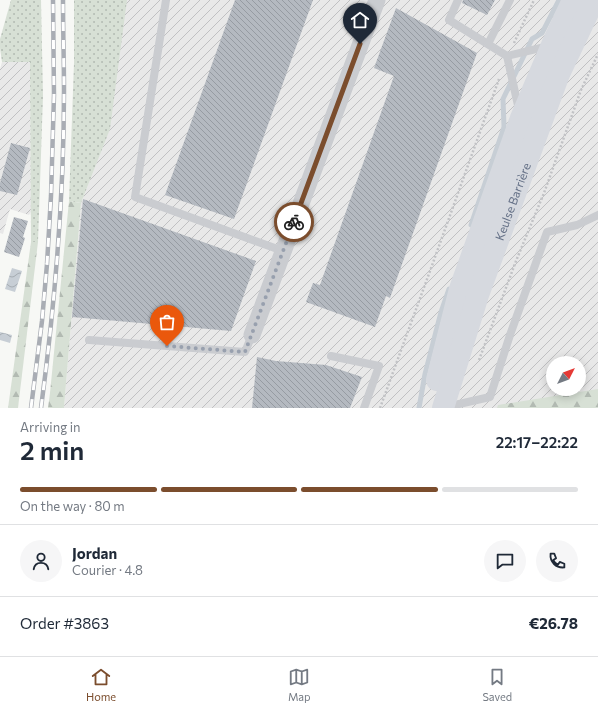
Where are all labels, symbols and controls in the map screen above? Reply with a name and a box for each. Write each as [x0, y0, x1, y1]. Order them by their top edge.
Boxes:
pin [343, 3, 377, 44]
icon: home [349, 9, 371, 31]
street label: Keulse Barrière [492, 161, 533, 242]
courier [274, 202, 314, 242]
icon: bike [283, 211, 305, 233]
pin [150, 305, 184, 346]
icon: bag [156, 311, 178, 333]
north arrow [546, 356, 586, 396]
map controls [546, 356, 586, 396]
text: Arriving in [20, 419, 80, 435]
text: 22:17–22:22 [496, 433, 578, 451]
text: 2 min [20, 434, 84, 465]
text: On the way · 80 m [20, 498, 125, 514]
button: person [20, 540, 62, 582]
button: chat [484, 540, 526, 582]
button: phone [536, 540, 578, 582]
text: Jordan [72, 544, 117, 562]
text: Courier · 4.8 [72, 562, 143, 578]
text: Order #3863 [20, 614, 109, 632]
text: €26.78 [529, 614, 578, 632]
tab: Home [86, 666, 116, 703]
tab: Map [288, 666, 311, 703]
tab: Saved [482, 666, 512, 703]

